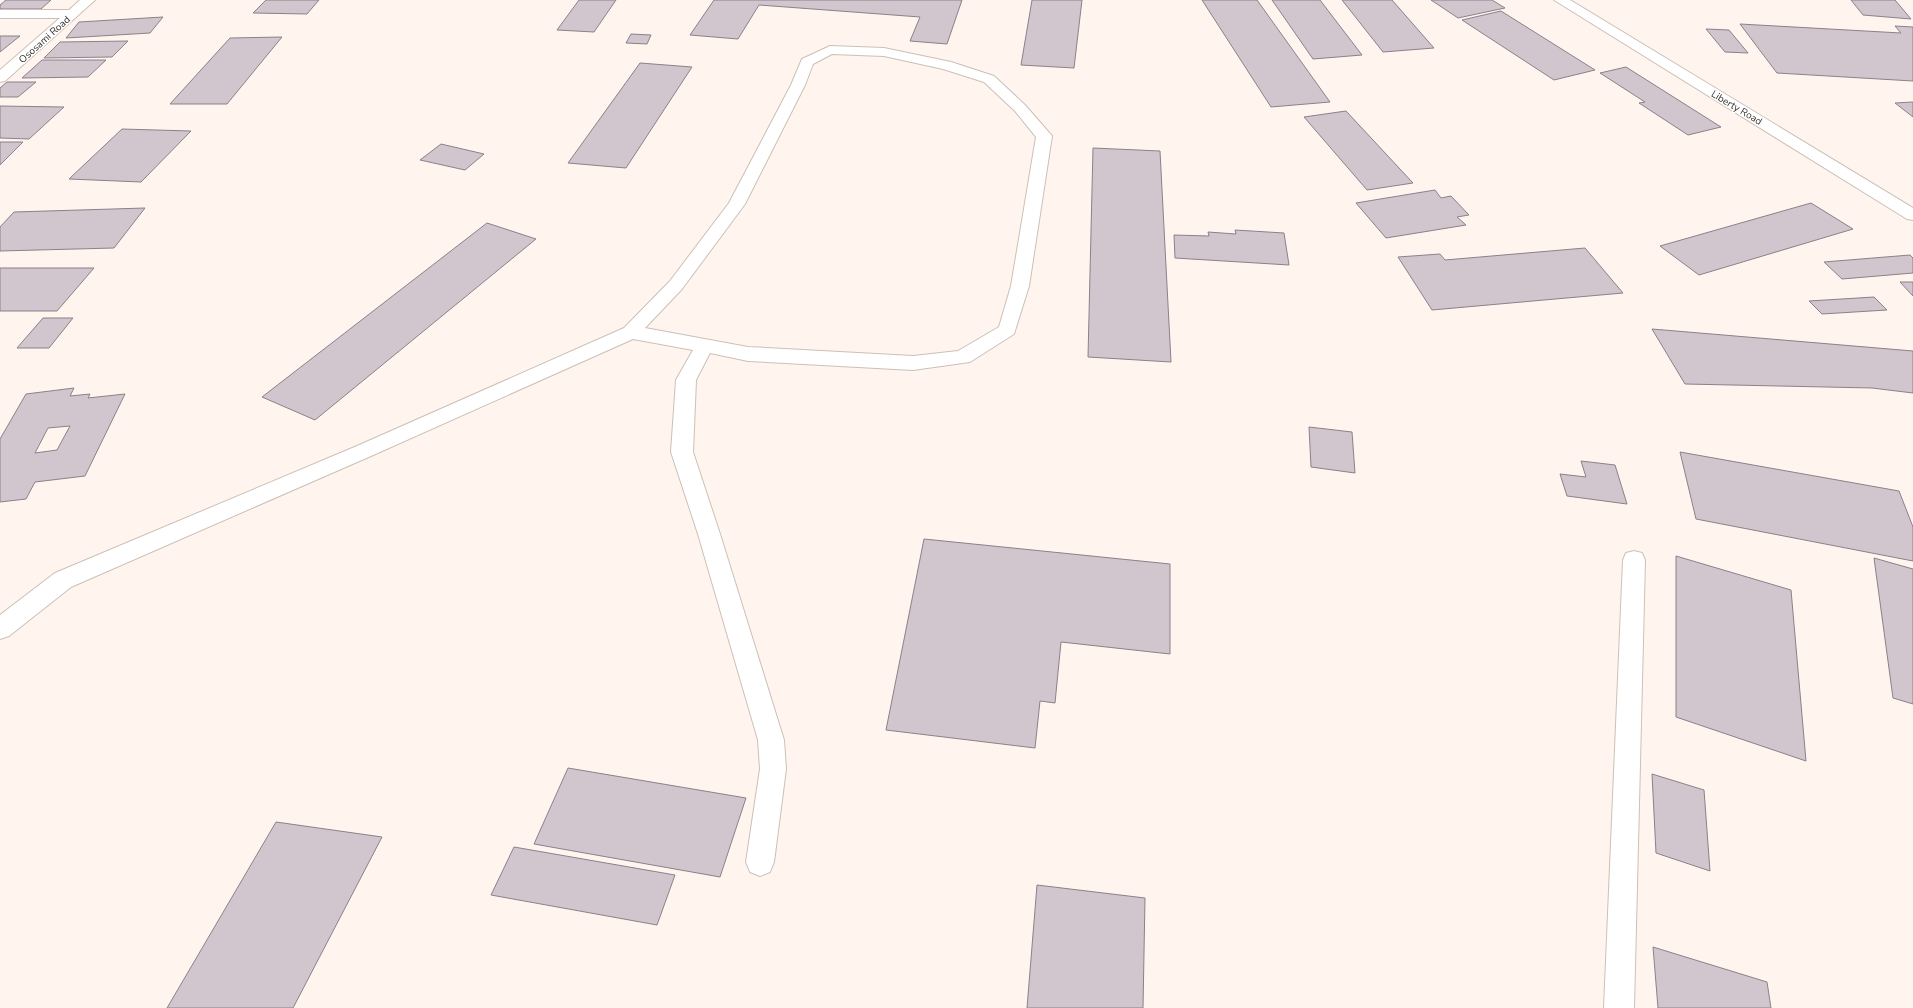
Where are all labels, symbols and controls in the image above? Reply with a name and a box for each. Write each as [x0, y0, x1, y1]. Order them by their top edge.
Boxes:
street label: Ososami Road [16, 13, 74, 67]
street label: Liberty Road [1708, 87, 1765, 129]

